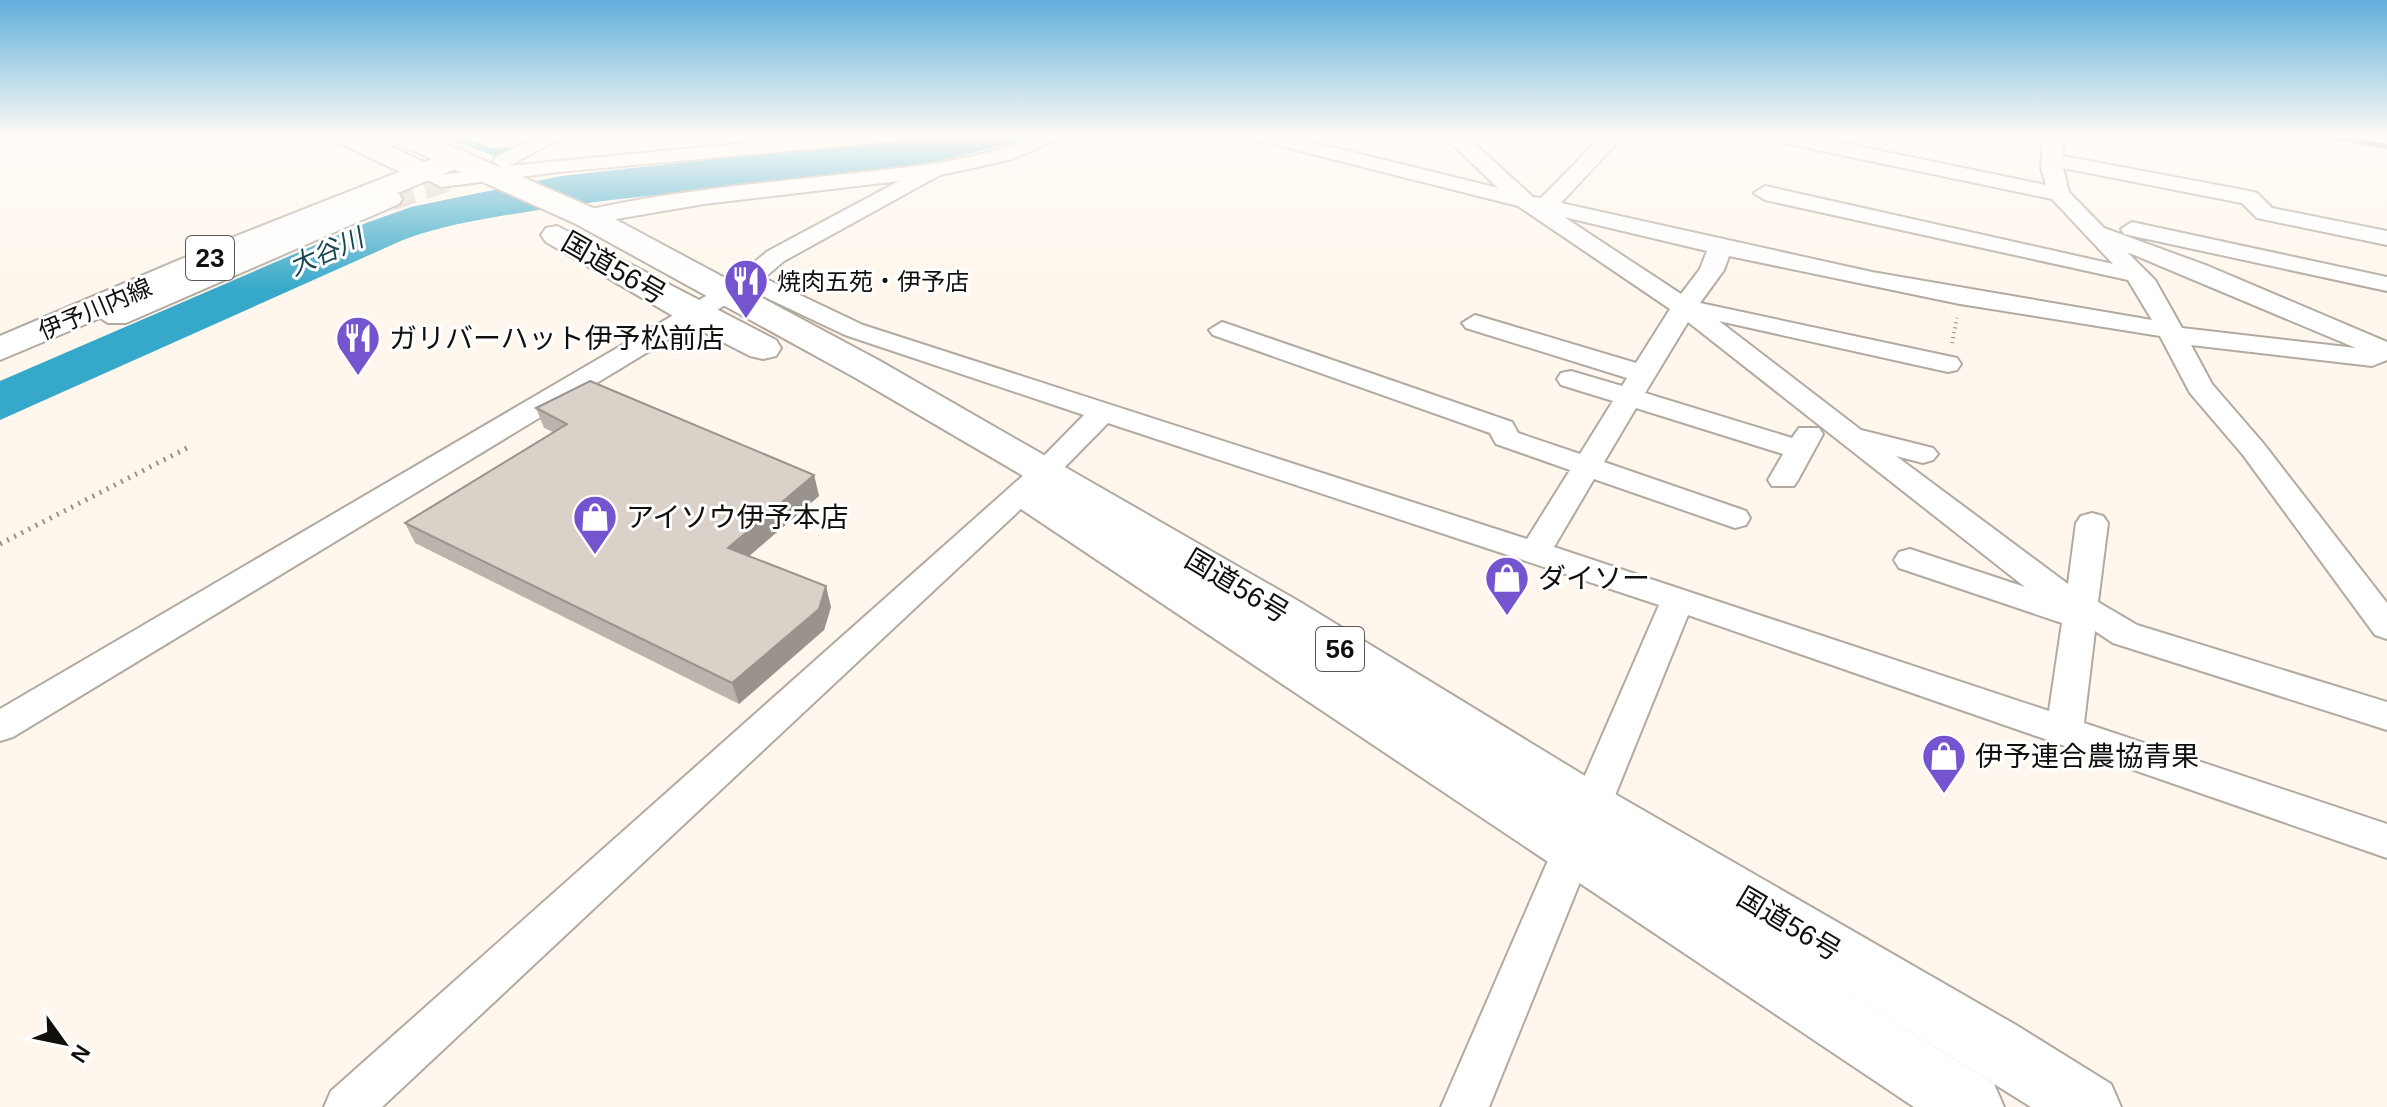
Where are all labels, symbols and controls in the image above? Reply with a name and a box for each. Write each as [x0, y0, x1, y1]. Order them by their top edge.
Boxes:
water label: 大谷川 [284, 221, 370, 282]
street label: 国道56号 [556, 226, 672, 310]
road number: 23 [186, 236, 234, 280]
restaurant icon: 焼肉五苑・伊予店 [722, 257, 770, 320]
place label: 焼肉五苑・伊予店 [777, 268, 969, 295]
street label: 伊予川内線 [34, 273, 156, 345]
restaurant icon: ガリバーハット伊予松前店 [334, 314, 382, 377]
place label: ガリバーハット伊予松前店 [389, 323, 724, 354]
shop icon: アイソウ伊予本店 [571, 493, 619, 556]
place label: アイソウ伊予本店 [626, 502, 849, 533]
street label: 国道56号 [1180, 543, 1294, 629]
shop icon: ダイソー [1483, 554, 1531, 617]
place label: ダイソー [1538, 563, 1650, 594]
road number: 56 [1316, 627, 1364, 671]
shop icon: 伊予連合農協青果 [1920, 732, 1968, 795]
place label: 伊予連合農協青果 [1975, 741, 2199, 772]
street label: 国道56号 [1732, 881, 1846, 967]
north arrow [24, 1003, 104, 1083]
text: N [66, 1040, 95, 1067]

